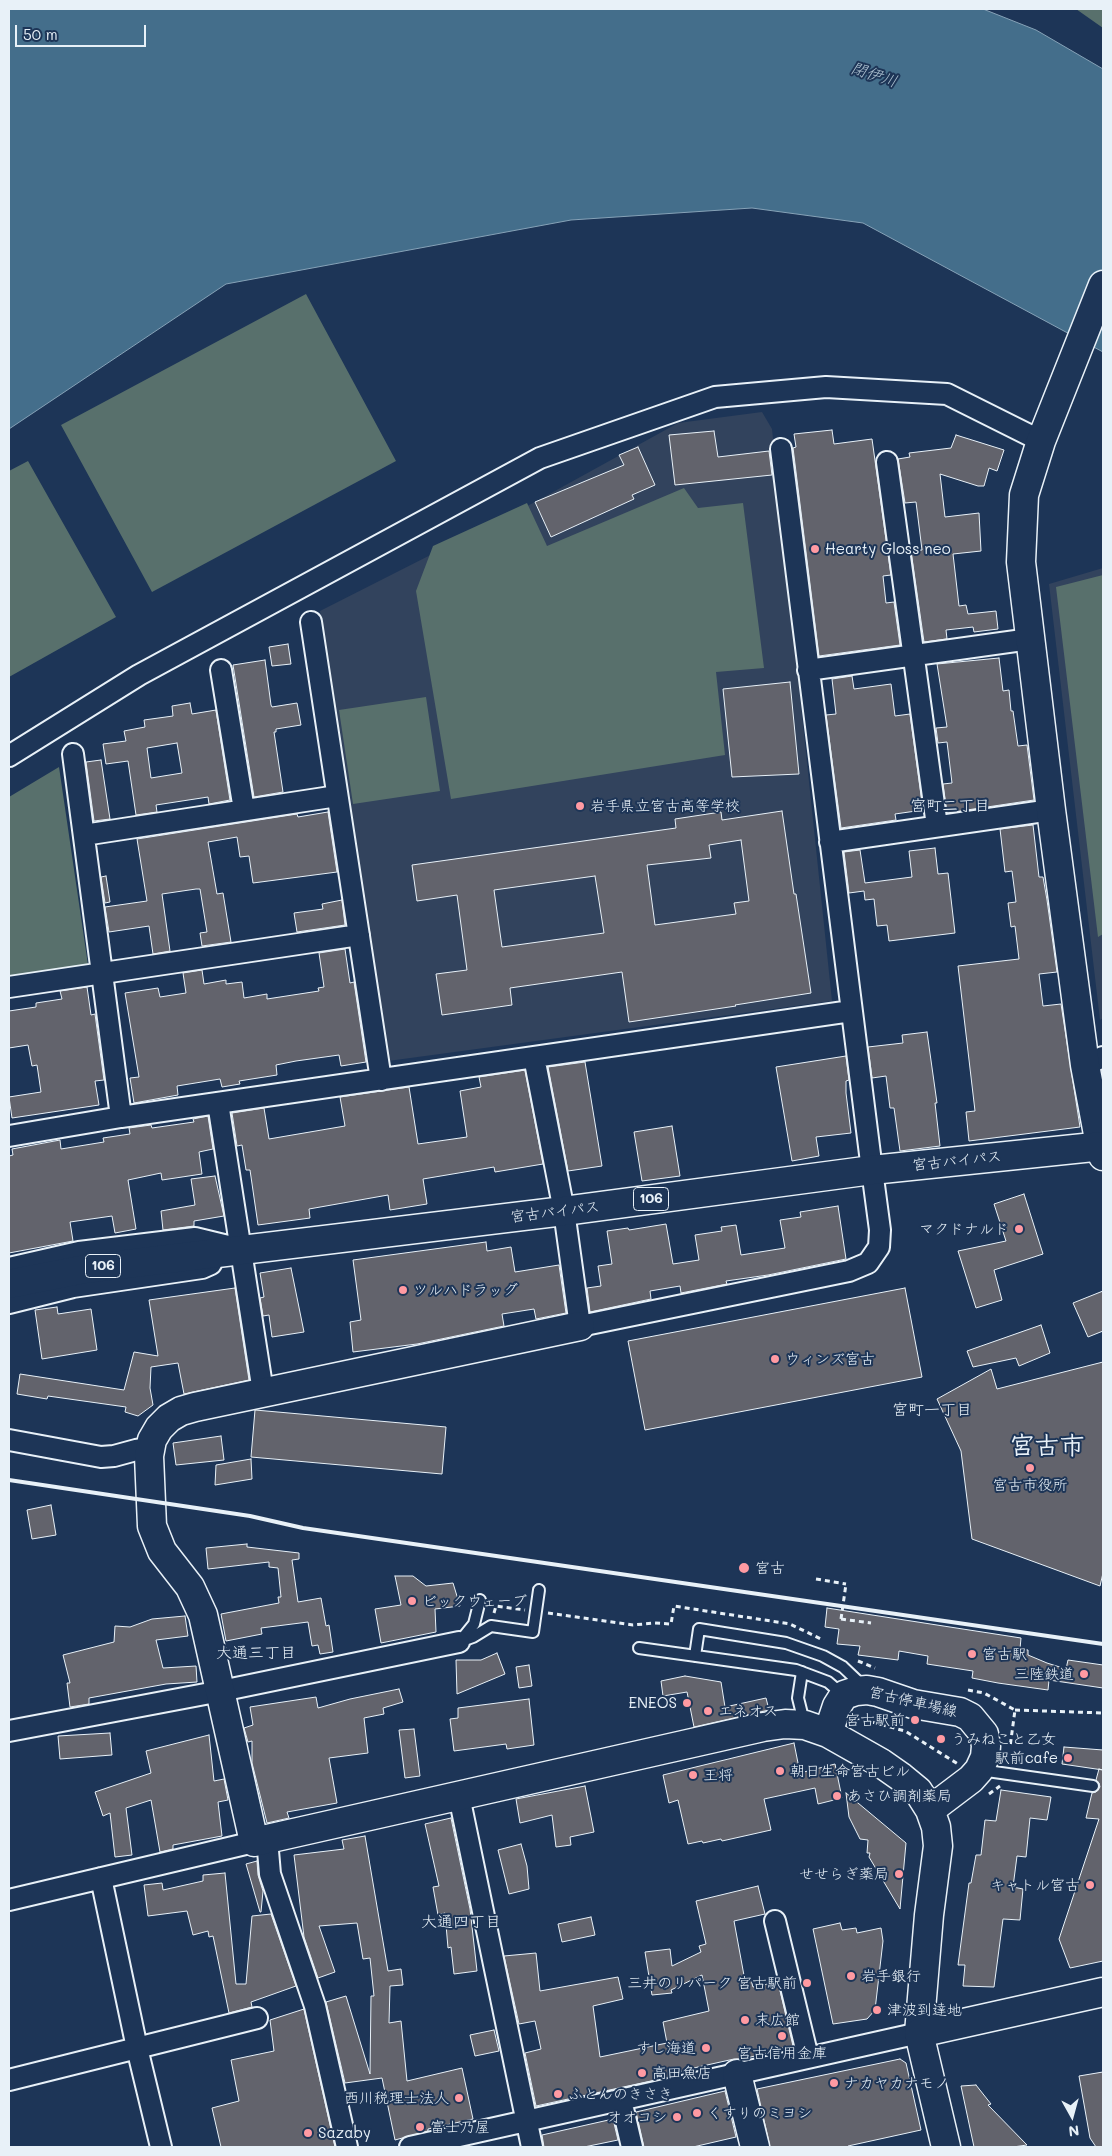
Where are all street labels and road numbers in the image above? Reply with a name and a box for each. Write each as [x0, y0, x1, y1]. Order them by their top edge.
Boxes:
street label: 宮古バイパス [911, 1147, 1003, 1175]
road number: 106 [634, 1188, 668, 1210]
street label: 宮古バイパス [509, 1198, 601, 1226]
road number: 106 [86, 1254, 120, 1278]
street label: 宮古停車場線 [867, 1683, 959, 1721]

